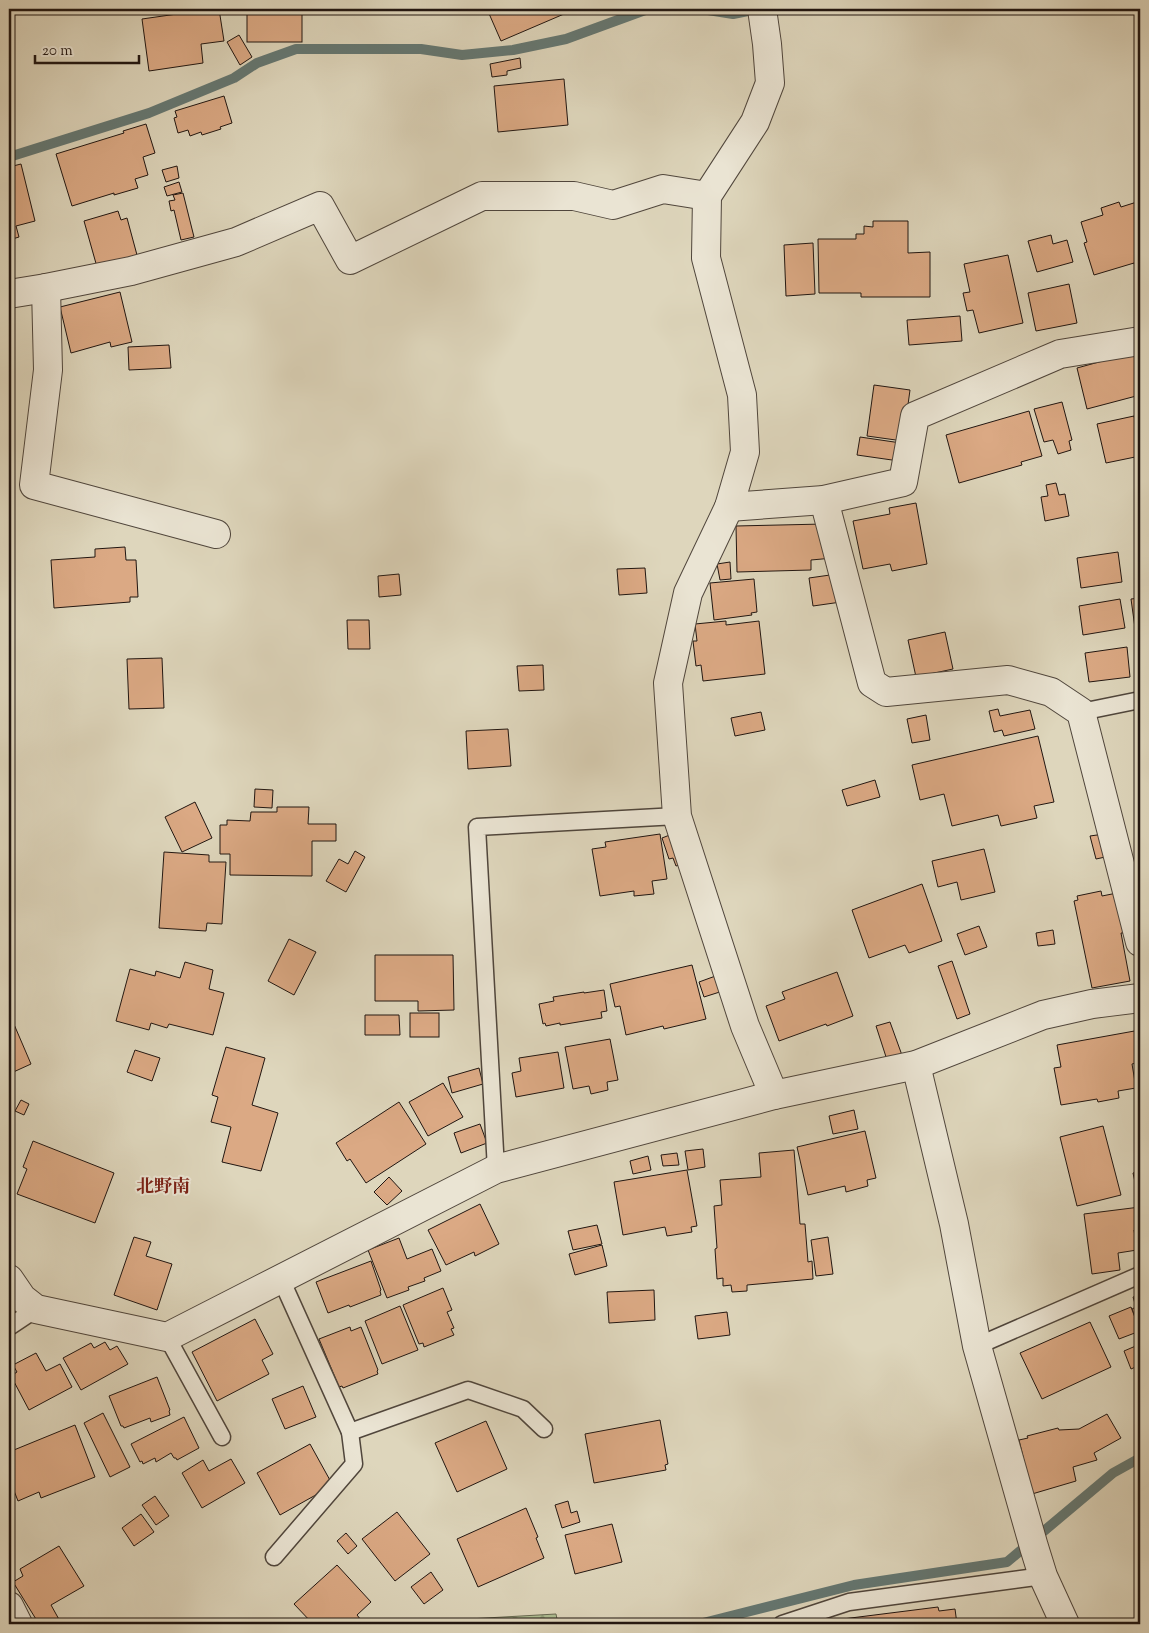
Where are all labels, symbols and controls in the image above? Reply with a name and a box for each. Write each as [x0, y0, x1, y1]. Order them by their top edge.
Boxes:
scale bar [35, 32, 139, 64]
text: 20 m [42, 41, 73, 62]
district label: 北野南 [136, 1175, 190, 1201]

